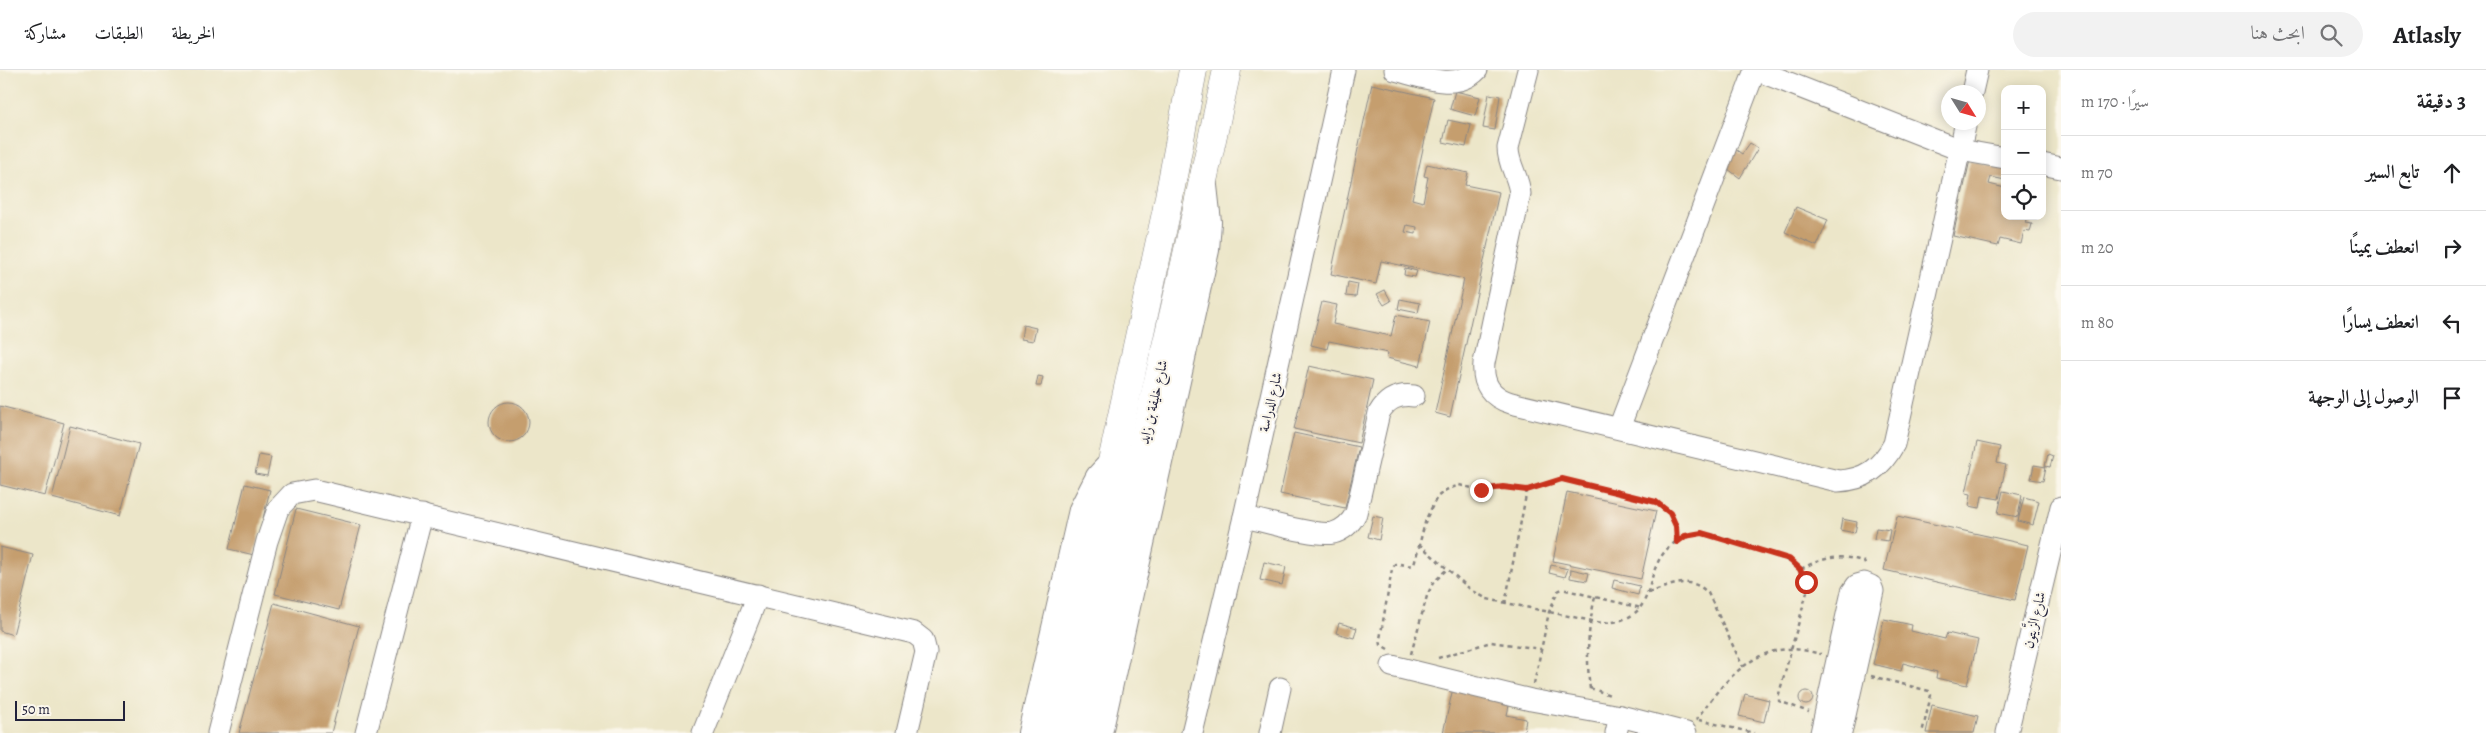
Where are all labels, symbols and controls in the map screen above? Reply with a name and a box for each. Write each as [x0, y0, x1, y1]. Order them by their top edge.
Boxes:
search box [2013, 12, 2363, 57]
text: Atlasly [2393, 19, 2461, 51]
text: ابحث هنا [2250, 20, 2305, 46]
text: مشاركة [25, 21, 66, 45]
text: الطبقات [94, 21, 143, 45]
text: الخريطة [171, 21, 215, 45]
icon: search [2317, 21, 2345, 49]
north arrow [1941, 85, 1986, 130]
map controls [2001, 85, 2046, 220]
button: + [2001, 85, 2046, 130]
text: 3 دقيقة [2417, 87, 2466, 115]
text: سيرًا · 170 m [2081, 91, 2149, 113]
button: − [2001, 130, 2046, 175]
text: تابع السير [2366, 159, 2419, 185]
icon: ahead [2438, 159, 2466, 187]
text: 70 m [2081, 162, 2113, 184]
button: locate [2001, 175, 2046, 220]
text: انعطف يمينًا [2349, 234, 2419, 260]
icon: right [2438, 234, 2466, 262]
text: 20 m [2081, 237, 2114, 259]
text: انعطف يسارًا [2342, 309, 2419, 335]
icon: left [2438, 309, 2466, 337]
text: 80 m [2081, 312, 2114, 334]
street label: شارع خليفة بن زايد [1135, 358, 1174, 447]
street label: شارع الدراسة [1254, 370, 1289, 434]
text: الوصول إلى الوجهة [2308, 384, 2419, 410]
icon: arrive [2438, 384, 2466, 412]
route end [1470, 479, 1493, 502]
route start [1795, 571, 1818, 594]
street label: شارع الزَّيتون [2016, 589, 2052, 651]
scale bar [15, 698, 125, 721]
text: 50 m [22, 700, 50, 719]

